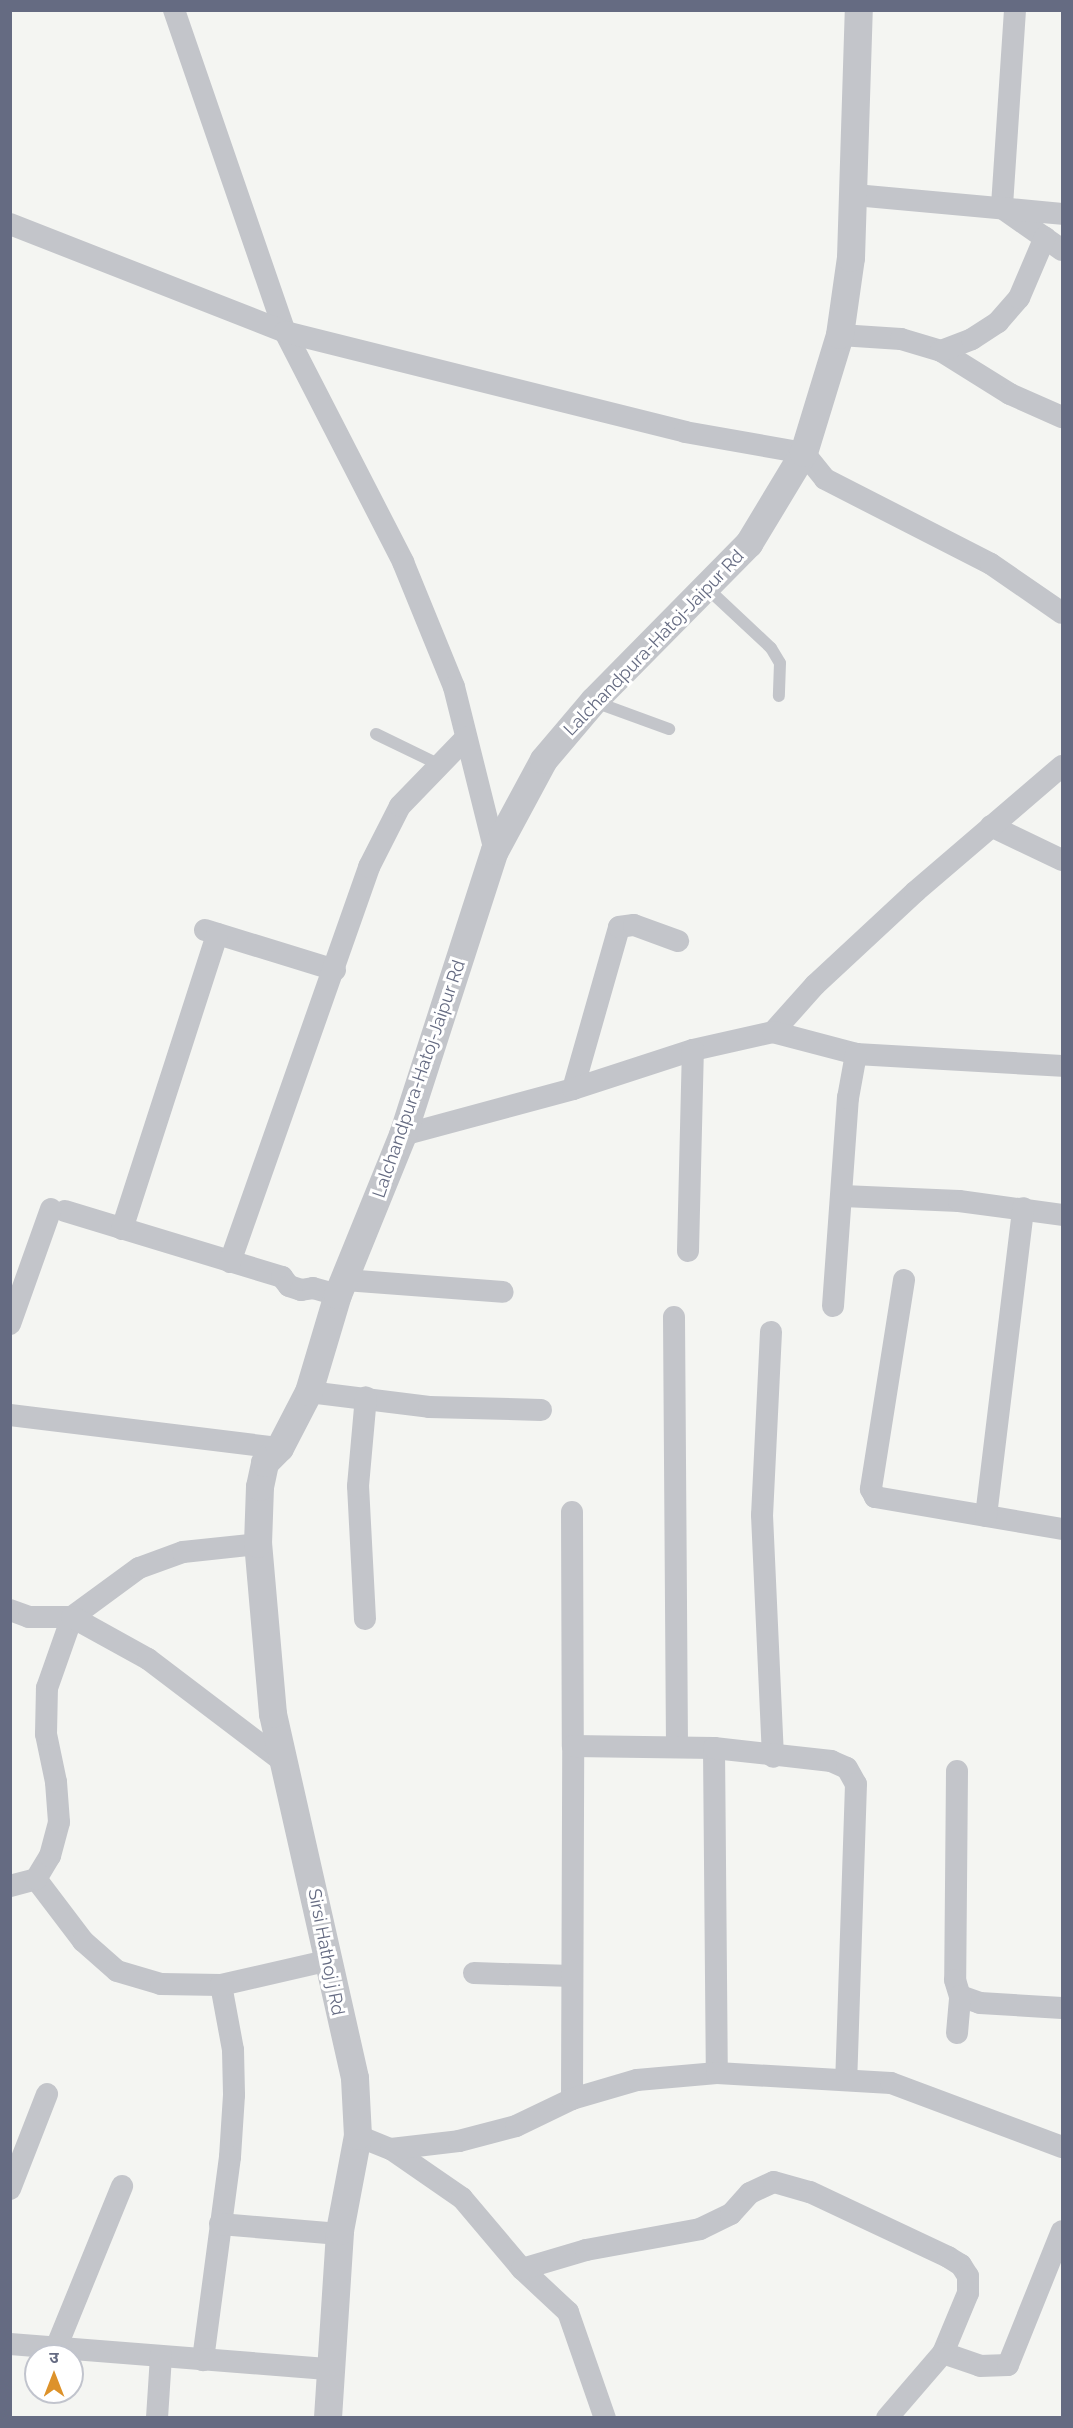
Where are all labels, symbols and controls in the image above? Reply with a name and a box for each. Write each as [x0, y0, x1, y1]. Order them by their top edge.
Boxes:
street label: Lalchandpura-Hatoj-Jaipur Rd [559, 545, 749, 741]
street label: Lalchandpura-Hatoj-Jaipur Rd [368, 957, 470, 1201]
street label: Sirsi Hathoj j Rd [303, 1887, 349, 2017]
north arrow [24, 2344, 84, 2404]
text: उ [49, 2348, 59, 2367]

